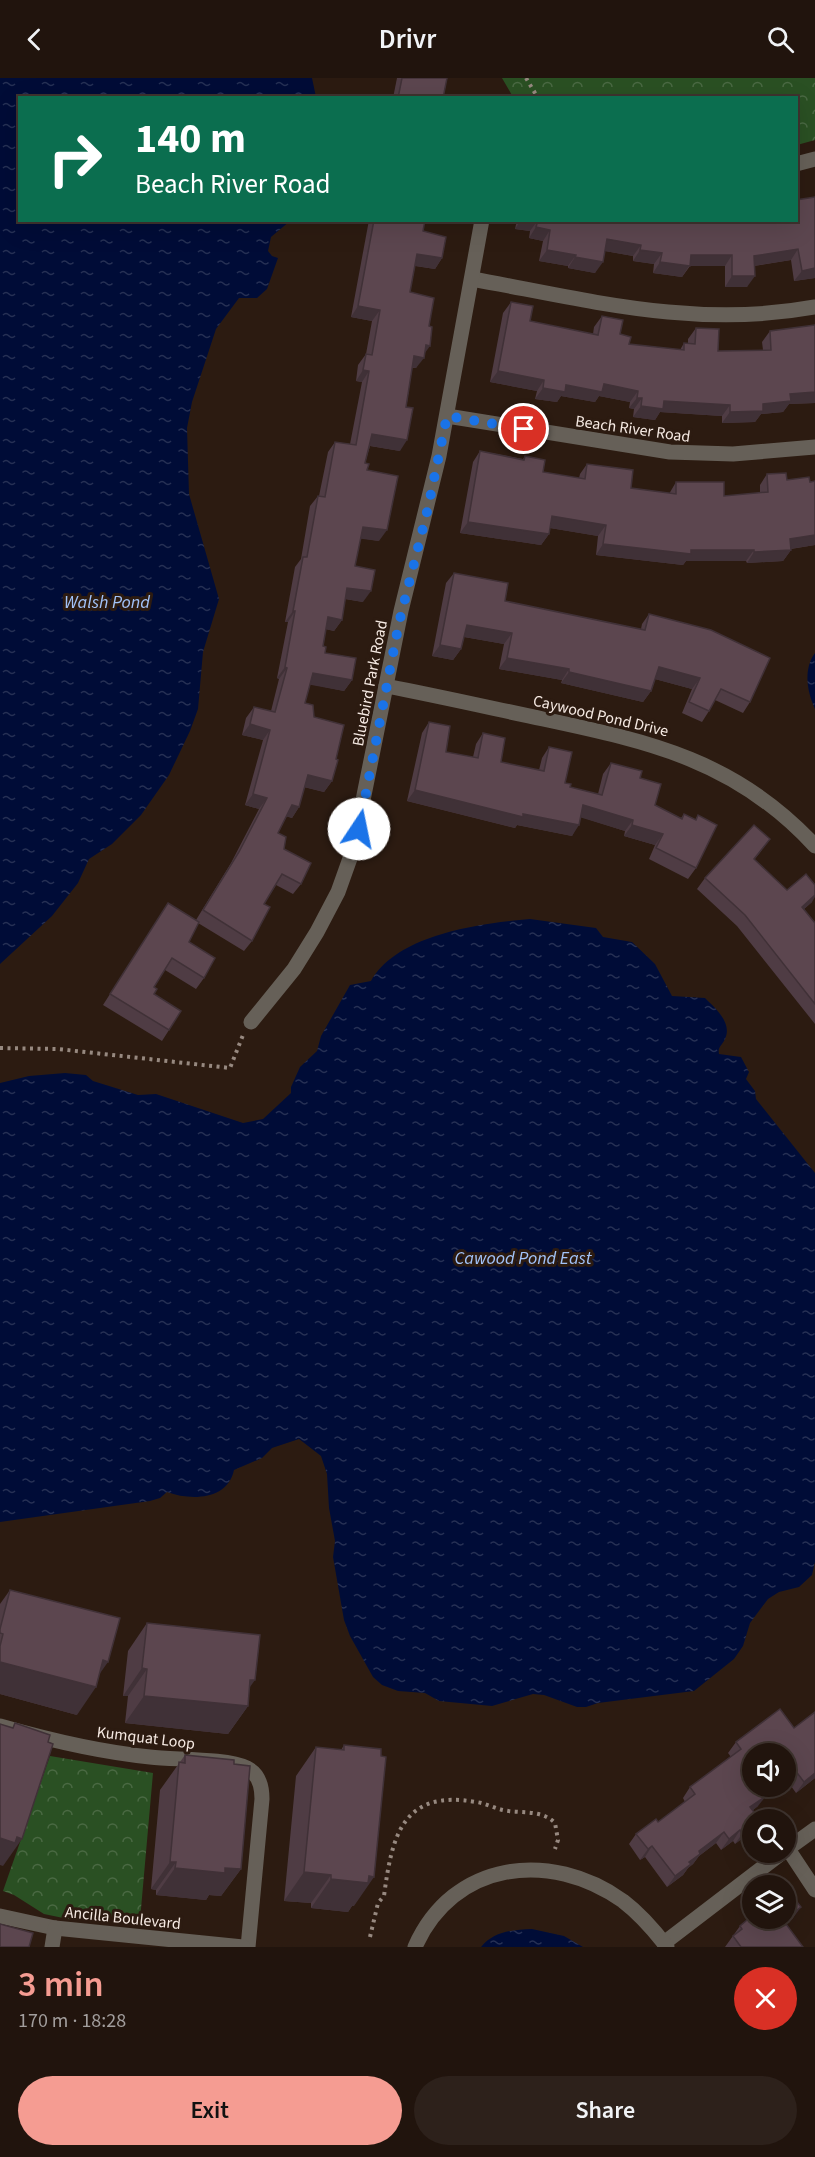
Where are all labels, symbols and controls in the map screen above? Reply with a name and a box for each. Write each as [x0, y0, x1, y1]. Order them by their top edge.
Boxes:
text: Drivr [379, 20, 436, 59]
icon: back [18, 23, 51, 56]
icon: search [764, 23, 797, 56]
text: 140 m [135, 109, 246, 169]
icon: right [36, 120, 114, 198]
text: Beach River Road [135, 165, 331, 204]
pin [498, 403, 549, 454]
street label: Beach River Road [574, 410, 692, 448]
icon: arrive [507, 412, 540, 445]
water label: Walsh Pond [64, 590, 150, 615]
street label: Bluebird Park Road [347, 618, 393, 748]
street label: Caywood Pond Drive [531, 690, 671, 742]
position arrow [327, 797, 391, 861]
water label: Cawood Pond East [454, 1246, 593, 1271]
street label: Kumquat Loop [95, 1721, 196, 1755]
map controls [742, 1743, 796, 1929]
button: sound [742, 1743, 796, 1797]
button: search [742, 1809, 796, 1863]
button: layers [742, 1875, 796, 1929]
street label: Ancilla Boulevard [64, 1901, 182, 1935]
text: 3 min [18, 1959, 104, 2010]
button: close [734, 1967, 797, 2030]
text: 170 m · 18:28 [18, 2007, 126, 2035]
button: Exit [18, 2076, 402, 2145]
button: Share [414, 2076, 797, 2145]

